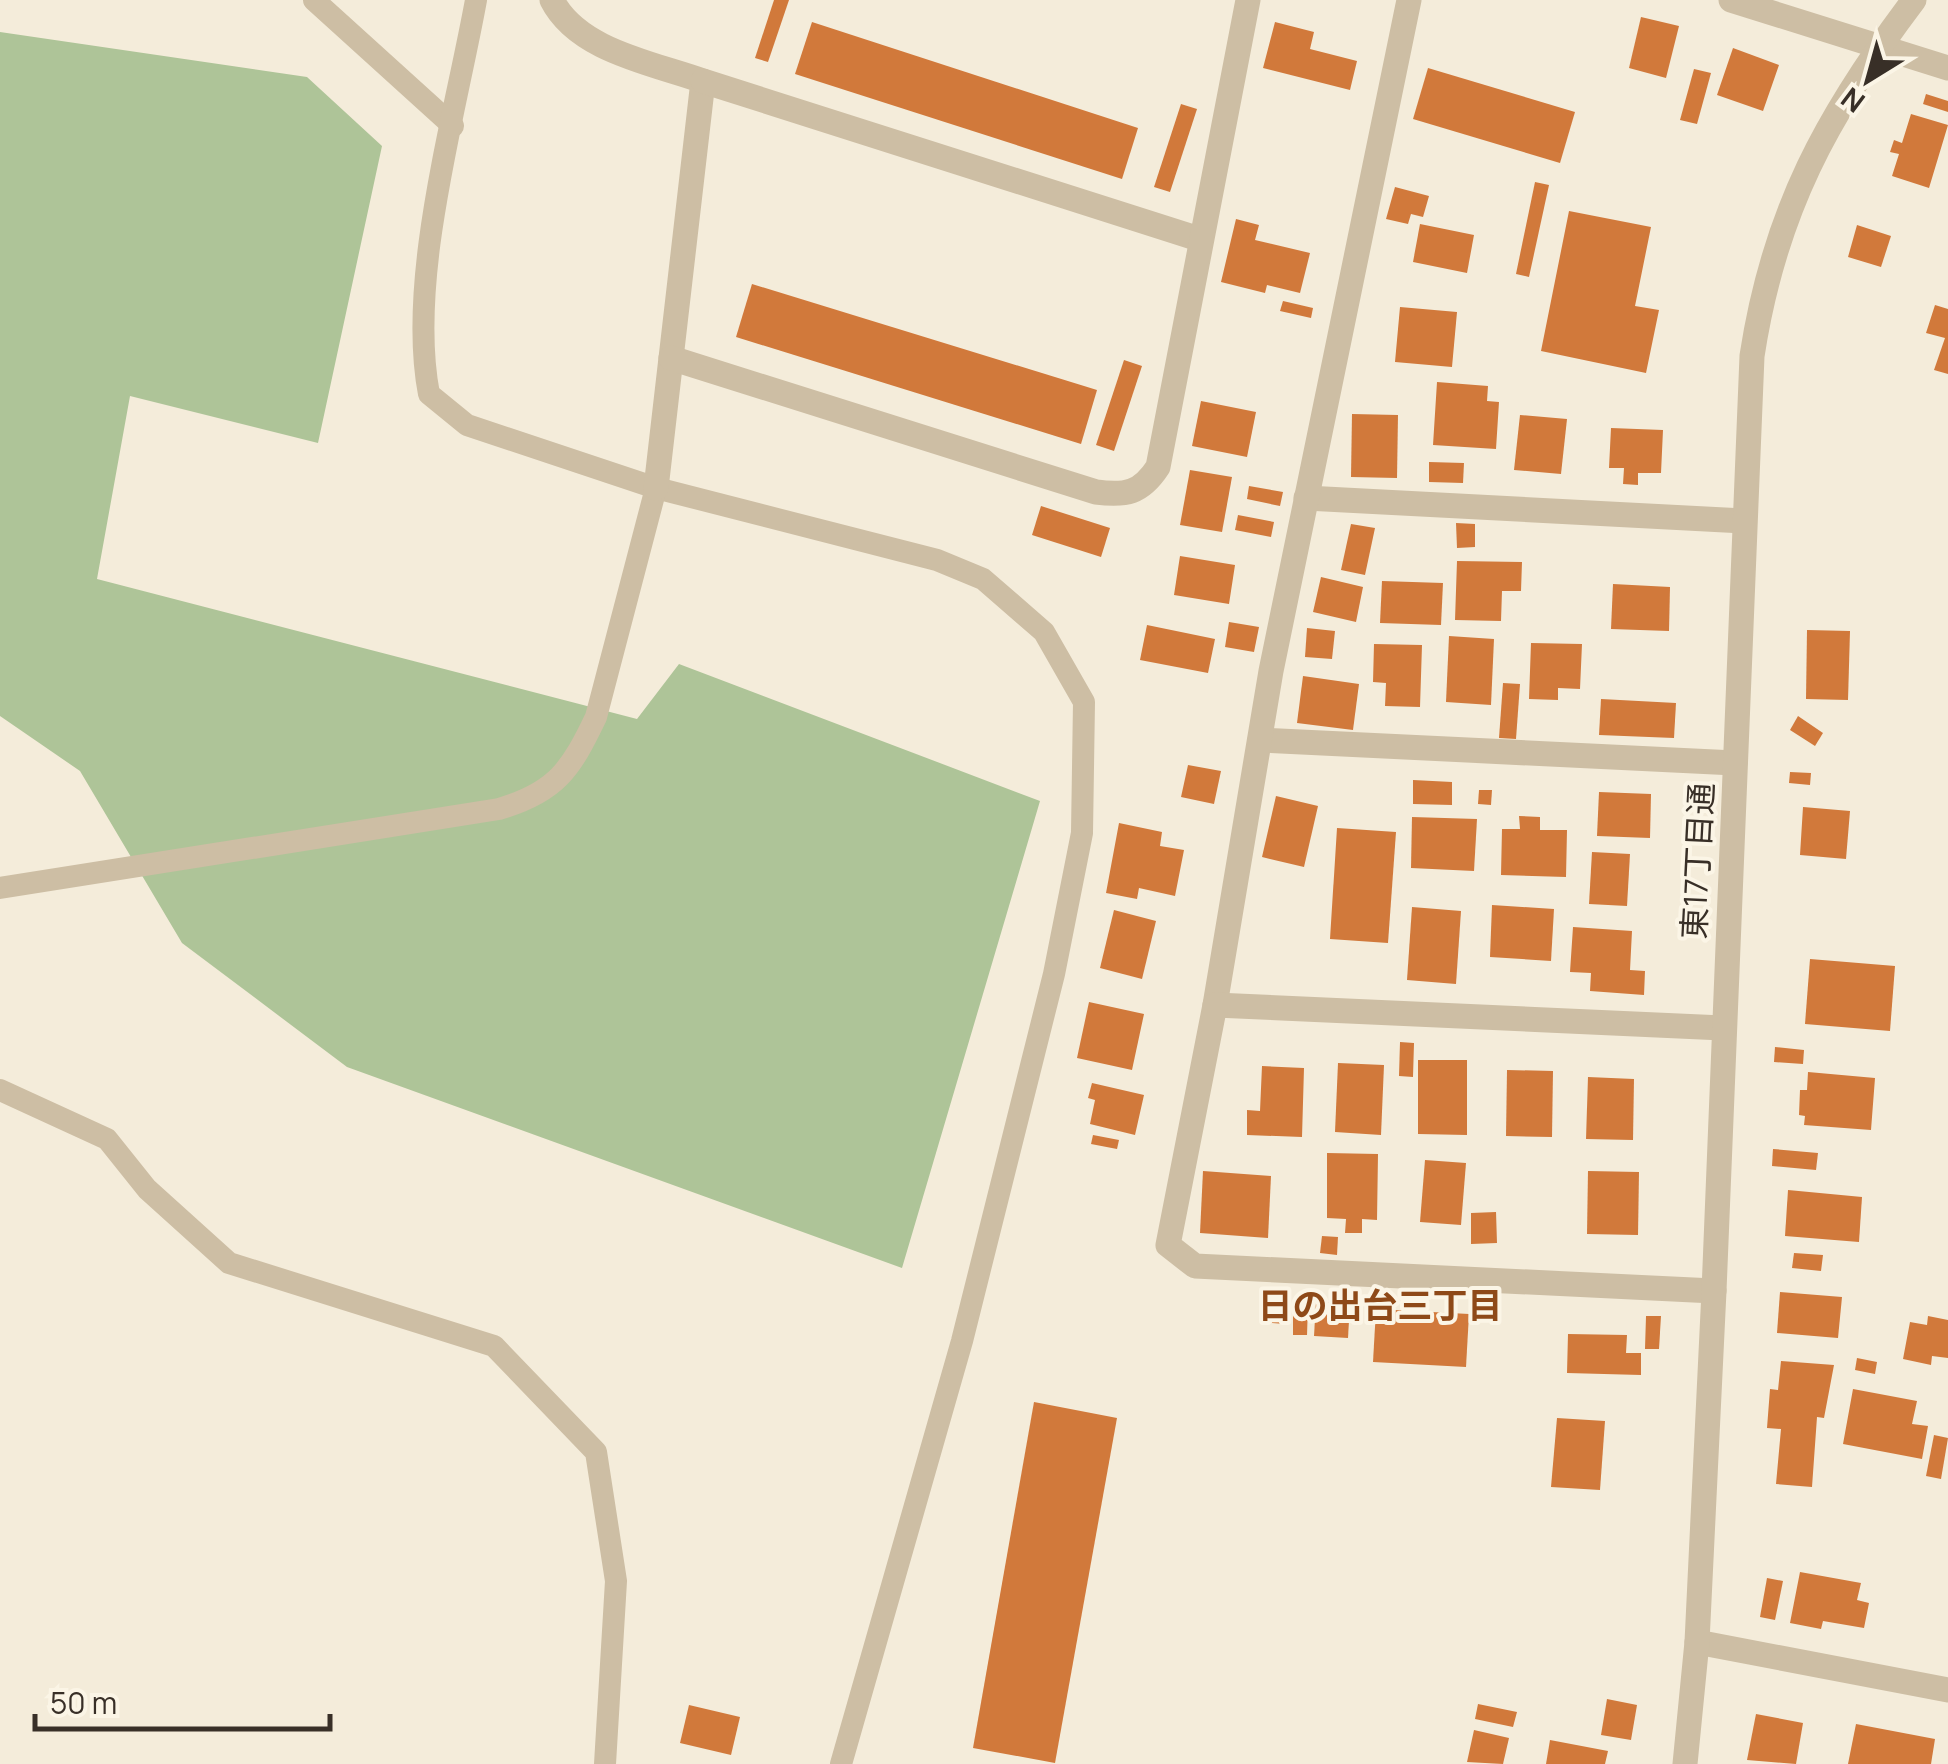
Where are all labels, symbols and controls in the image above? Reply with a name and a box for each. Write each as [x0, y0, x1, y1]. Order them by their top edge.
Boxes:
north arrow [1818, 30, 1918, 130]
text: N [1833, 80, 1872, 122]
street label: 東17丁目通 [1671, 782, 1723, 940]
district label: 日の出台三丁目 [1257, 1281, 1503, 1329]
scale bar [35, 1669, 330, 1731]
text: 50 m [50, 1682, 117, 1723]

